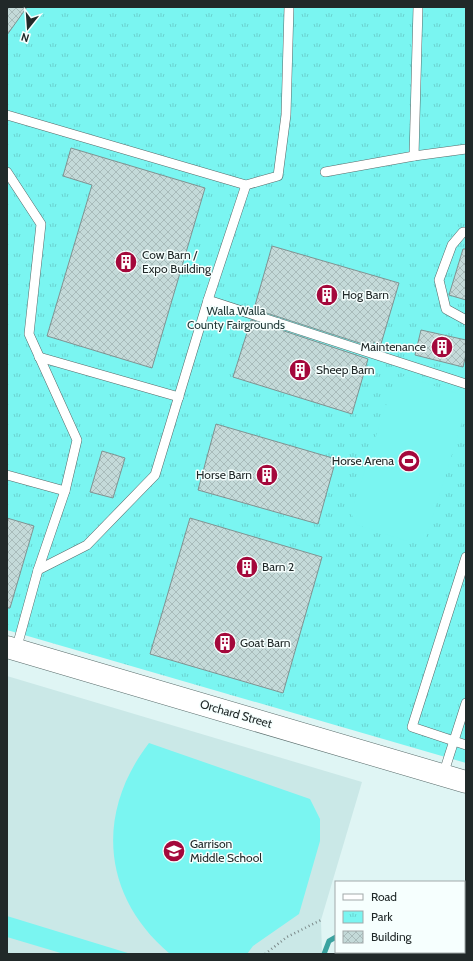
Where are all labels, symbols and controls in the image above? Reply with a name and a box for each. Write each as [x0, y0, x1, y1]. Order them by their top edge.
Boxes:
north arrow [8, 8, 48, 48]
text: N [19, 30, 31, 45]
place label: Cow Barn / Expo Building [142, 247, 212, 276]
building icon: Cow Barn / Expo Building [113, 249, 139, 275]
building icon: Hog Barn [314, 282, 340, 308]
place label: Hog Barn [342, 287, 389, 302]
park label: Walla Walla County Fairgrounds [187, 303, 285, 332]
building icon: Maintenance [429, 334, 455, 360]
place label: Maintenance [361, 339, 426, 354]
building icon: Sheep Barn [287, 357, 313, 383]
place label: Sheep Barn [316, 362, 375, 377]
sports icon: Horse Arena [396, 448, 422, 474]
place label: Horse Arena [332, 453, 394, 468]
building icon: Horse Barn [254, 462, 280, 488]
place label: Horse Barn [196, 467, 252, 482]
building icon: Barn 2 [234, 554, 260, 580]
place label: Barn 2 [262, 559, 294, 574]
building icon: Goat Barn [212, 630, 238, 656]
place label: Goat Barn [240, 635, 291, 650]
street label: Orchard Street [198, 696, 274, 731]
place label: Garrison Middle School [190, 836, 262, 865]
school or university icon: Garrison Middle School [161, 838, 187, 864]
legend [335, 881, 465, 953]
text: Road [371, 889, 397, 904]
text: Park [371, 909, 393, 924]
text: Building [371, 929, 413, 944]

